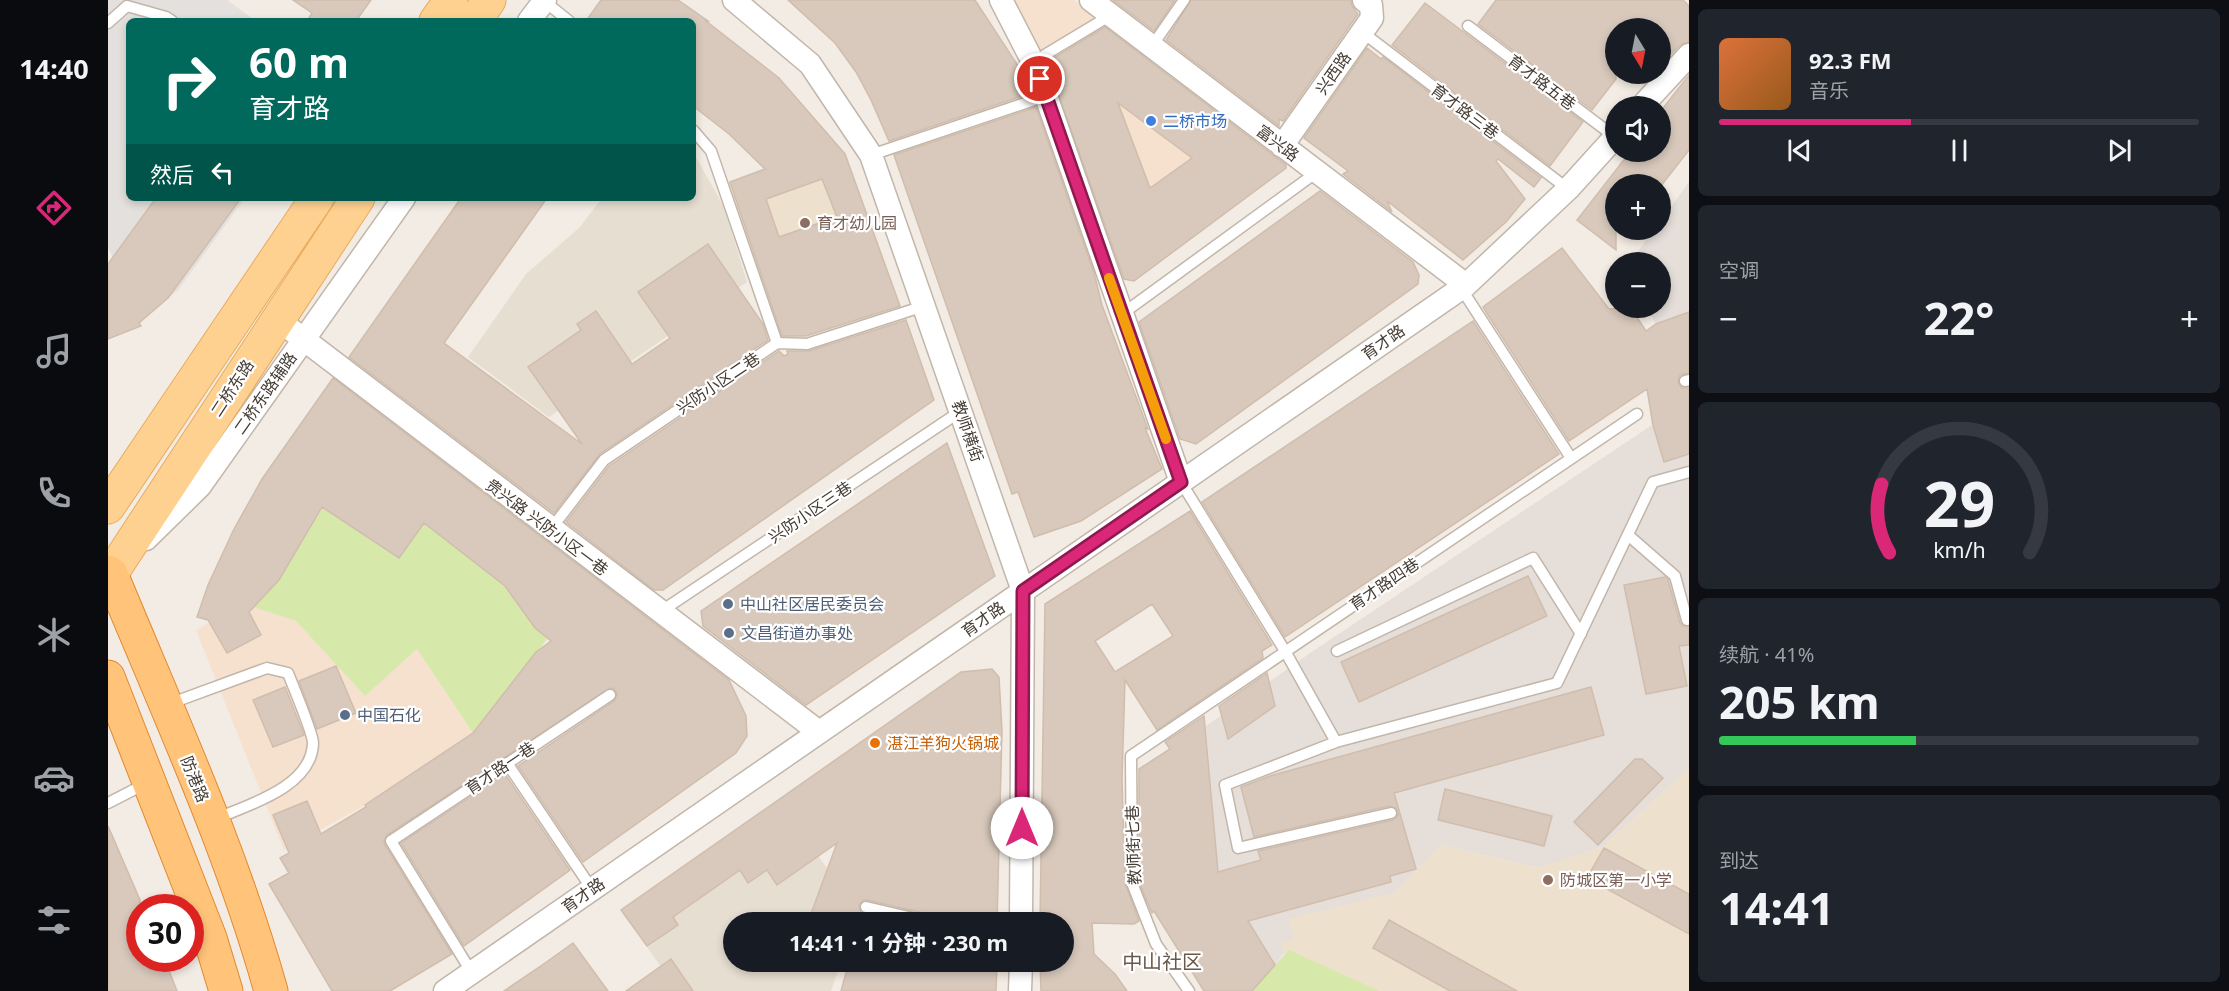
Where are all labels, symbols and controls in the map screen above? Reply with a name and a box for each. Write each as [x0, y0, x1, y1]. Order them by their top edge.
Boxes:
north arrow [1605, 18, 1671, 84]
map controls [1605, 18, 1671, 318]
text: 60 m [249, 33, 349, 90]
icon: right [150, 42, 228, 120]
text: 92.3 FM [1809, 45, 1891, 75]
street label: 兴西路 [1310, 47, 1356, 99]
street label: 育才路五巷 [1503, 49, 1581, 115]
text: 14:40 [19, 50, 89, 87]
pin [1014, 53, 1065, 104]
icon: arrive [1023, 62, 1056, 95]
text: 音乐 [1809, 77, 1849, 104]
street label: 育才路三巷 [1426, 78, 1504, 144]
text: 育才路 [249, 89, 330, 126]
button: sound [1605, 96, 1671, 162]
place label: 二桥市场 [1163, 110, 1227, 132]
marker: 二桥市场 [1144, 114, 1158, 128]
street label: 富兴路 [1252, 120, 1304, 166]
icon: previous [1783, 134, 1816, 167]
icon: pause [1943, 134, 1976, 167]
icon: next [2103, 134, 2136, 167]
icon: left [206, 156, 239, 189]
text: 然后 [150, 159, 194, 189]
button: + [1605, 174, 1671, 240]
icon: directions [33, 187, 75, 229]
place label: 育才幼儿园 [817, 212, 897, 234]
marker: 育才幼儿园 [798, 216, 812, 230]
button: − [1605, 252, 1671, 318]
text: 空调 [1719, 257, 1759, 284]
text: 22° [1924, 287, 1994, 348]
text: − [1719, 296, 1738, 341]
text: + [2180, 296, 2199, 341]
street label: 育才路 [1357, 319, 1409, 365]
icon: music [33, 330, 75, 372]
street label: 二桥东路辅路 [228, 347, 302, 439]
street label: 兴防小区二巷 [672, 347, 764, 419]
street label: 二桥东路 [205, 355, 259, 421]
street label: 教师横街 [947, 397, 989, 465]
text: 29 [1923, 460, 1995, 545]
icon: phone [33, 472, 75, 514]
street label: 贵兴路 兴防小区一巷 [481, 474, 613, 580]
street label: 兴防小区三巷 [764, 476, 856, 548]
text: km/h [1933, 535, 1985, 564]
street label: 育才路四巷 [1345, 553, 1423, 615]
place label: 中山社区居民委员会 [740, 593, 884, 615]
street label: 育才路 [957, 596, 1009, 642]
marker: 中山社区居民委员会 [721, 597, 735, 611]
icon: climate [33, 614, 75, 656]
place label: 文昌街道办事处 [741, 622, 853, 644]
marker: 文昌街道办事处 [722, 626, 736, 640]
text: 续航 · 41% [1719, 641, 1814, 668]
text: 205 km [1719, 671, 1880, 732]
place label: 中国石化 [357, 704, 421, 726]
marker: 中国石化 [338, 708, 352, 722]
place label: 湛江羊狗火锅城 [887, 732, 999, 754]
marker: 湛江羊狗火锅城 [868, 736, 882, 750]
street label: 育才路一巷 [461, 737, 539, 799]
street label: 防港路 [176, 753, 214, 805]
icon: car [33, 757, 75, 799]
position arrow [990, 796, 1054, 860]
street label: 教师街七巷 [1121, 805, 1145, 885]
text: 到达 [1719, 847, 1759, 874]
place label: 防城区第一小学 [1560, 869, 1672, 891]
street label: 育才路 [557, 872, 609, 918]
marker: 防城区第一小学 [1541, 873, 1555, 887]
text: 14:41 [1719, 877, 1835, 938]
speed limit sign: 30 [126, 894, 204, 972]
icon: filters [33, 899, 75, 941]
text: 14:41 · 1 分钟 · 230 m [789, 927, 1008, 957]
district label: 中山社区 [1122, 948, 1202, 975]

